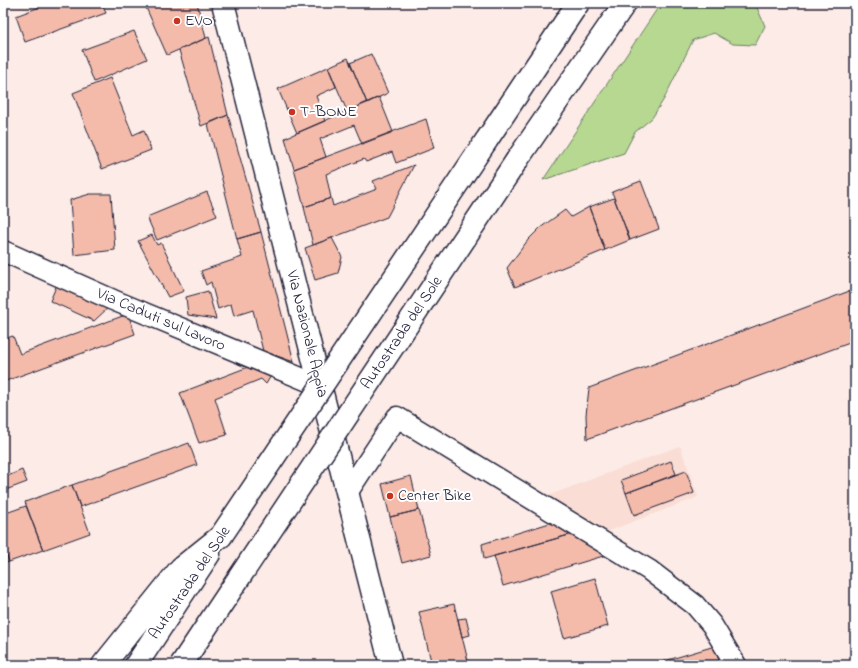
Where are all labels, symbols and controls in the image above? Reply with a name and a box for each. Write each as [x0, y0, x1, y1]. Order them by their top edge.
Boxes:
place label: EVO [185, 9, 213, 33]
marker: EVO [172, 16, 182, 26]
place label: T-BONE [300, 100, 357, 124]
marker: T-BONE [287, 107, 297, 117]
street label: Via Nazionale Appia [279, 267, 334, 400]
street label: Autostrada del Sole [355, 271, 449, 395]
street label: Via Caduti sul Lavoro [92, 282, 229, 358]
place label: Center Bike [398, 484, 472, 508]
marker: Center Bike [385, 491, 395, 501]
street label: Autostrada del Sole [143, 521, 237, 645]

